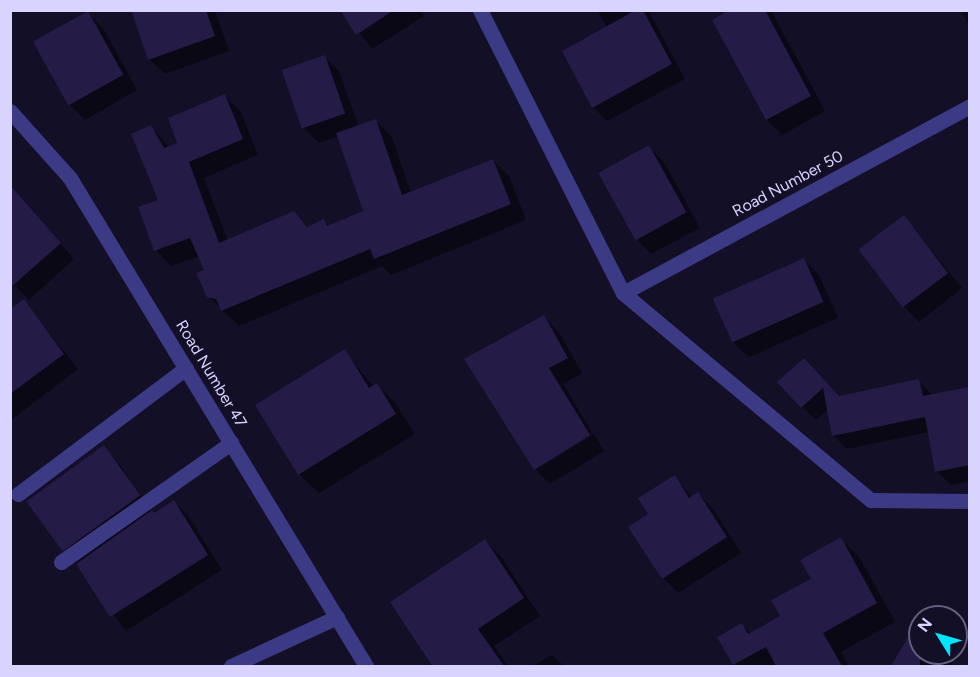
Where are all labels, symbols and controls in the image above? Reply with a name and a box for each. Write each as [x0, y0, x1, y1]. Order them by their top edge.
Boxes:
street label: Road Number 50 [729, 147, 847, 221]
street label: Road Number 47 [171, 317, 251, 431]
north arrow [908, 605, 968, 665]
text: N [914, 614, 936, 636]

